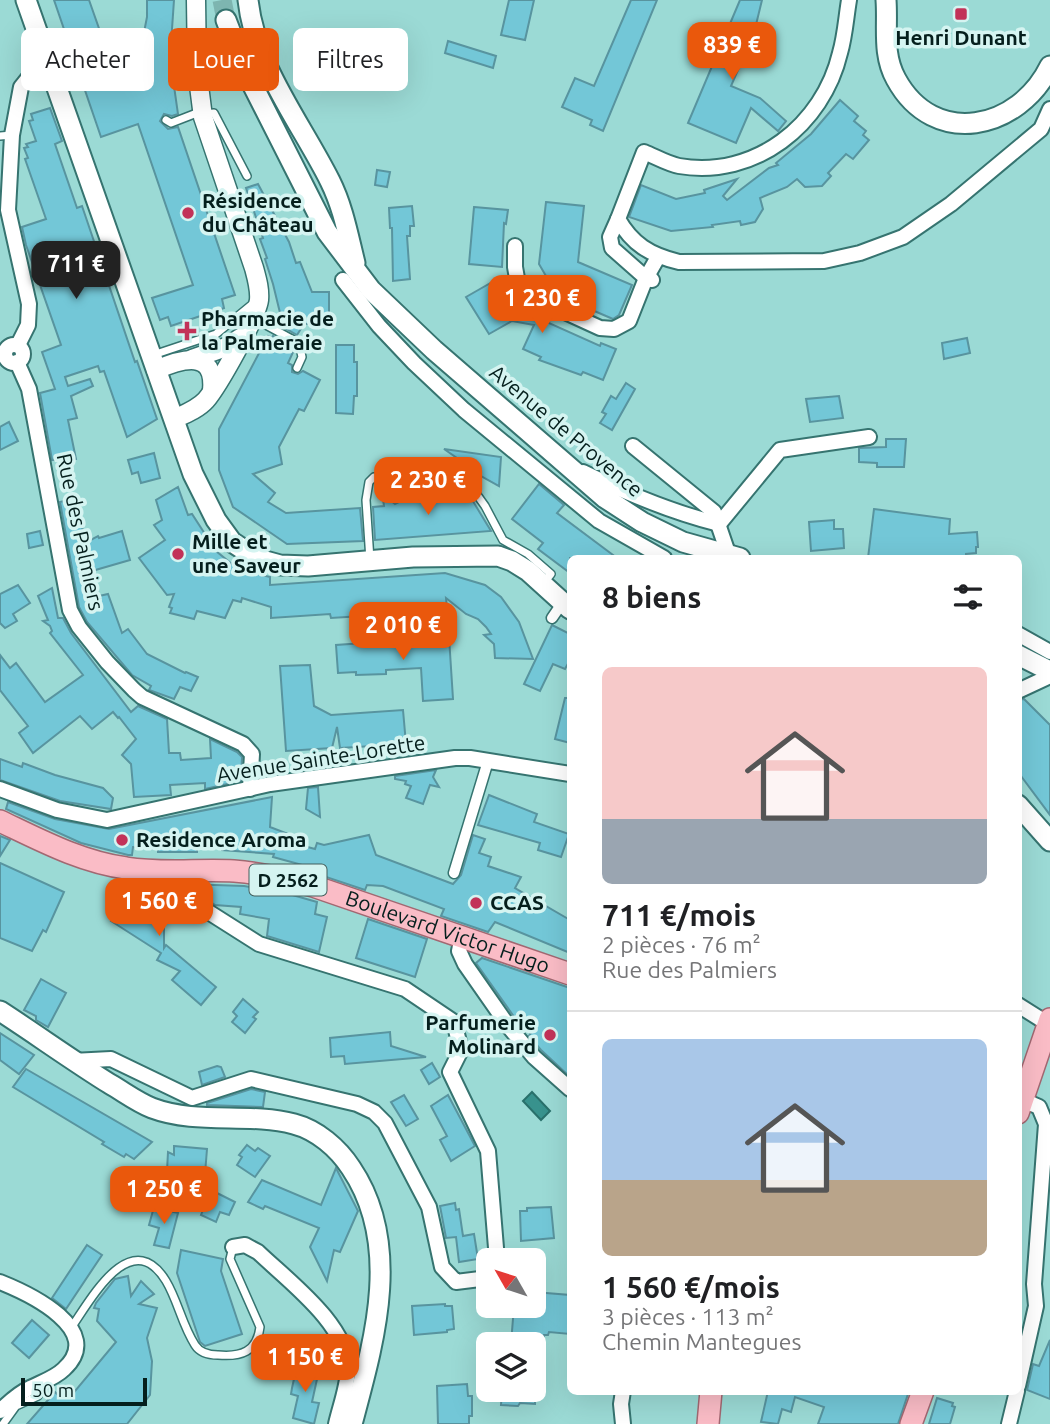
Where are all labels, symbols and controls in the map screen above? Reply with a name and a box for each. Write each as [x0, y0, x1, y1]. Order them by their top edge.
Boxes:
marker: Henri Dunant [953, 6, 969, 22]
pin: 839 € [683, 22, 781, 82]
place label: Henri Dunant [895, 25, 1027, 49]
chip: Acheter [21, 28, 154, 91]
chip: Louer [168, 28, 279, 91]
chip: Filtres [293, 28, 408, 91]
text: 839 € [703, 32, 761, 57]
place label: Résidence du Château [202, 188, 313, 236]
marker: Résidence du Château [180, 205, 196, 221]
pin: 711 € [27, 242, 125, 301]
text: 711 € [47, 251, 105, 276]
pin: 1 230 € [477, 276, 607, 335]
text: 1 230 € [504, 285, 580, 310]
place label: Pharmacie de la Palmeraie [201, 306, 334, 354]
marker: Pharmacie de la Palmeraie [179, 323, 195, 339]
street label: Avenue de Provence [485, 359, 648, 501]
street label: Rue des Palmiers [53, 451, 109, 612]
pin: 2 230 € [363, 458, 493, 517]
text: 2 230 € [390, 467, 466, 492]
place label: Mille et une Saveur [192, 529, 301, 577]
marker: Mille et une Saveur [170, 546, 186, 562]
icon: filters [949, 578, 987, 616]
text: 8 biens [602, 580, 701, 614]
pin: 2 010 € [338, 602, 468, 662]
text: 2 010 € [365, 612, 441, 637]
icon: home [732, 713, 858, 839]
street label: Avenue Sainte-Lorette [215, 730, 427, 786]
place label: Residence Aroma [136, 827, 307, 851]
marker: Residence Aroma [114, 832, 130, 848]
road number: D 2562 [250, 864, 326, 895]
pin: 1 560 € [94, 878, 224, 938]
street label: Boulevard Victor Hugo [343, 885, 553, 977]
text: 1 560 € [121, 888, 197, 913]
place label: CCAS [490, 890, 544, 914]
marker: CCAS [468, 895, 484, 911]
text: 711 €/mois [602, 898, 756, 932]
text: 2 pièces · 76 m² [602, 932, 761, 957]
text: Rue des Palmiers [602, 957, 777, 982]
place label: Parfumerie Molinard [425, 1010, 536, 1058]
marker: Parfumerie Molinard [542, 1027, 558, 1043]
icon: home [732, 1085, 858, 1211]
pin: 1 250 € [99, 1166, 229, 1226]
text: 1 250 € [126, 1176, 202, 1201]
north arrow [476, 1248, 546, 1318]
map controls [476, 1248, 546, 1402]
text: 1 560 €/mois [602, 1270, 780, 1304]
text: 3 pièces · 113 m² [602, 1304, 774, 1329]
text: Chemin Mantegues [602, 1329, 801, 1354]
button: layers [476, 1332, 546, 1402]
pin: 1 150 € [240, 1334, 370, 1394]
text: 1 150 € [267, 1344, 343, 1369]
scale bar [21, 1375, 147, 1407]
text: 50 m [32, 1379, 74, 1401]

